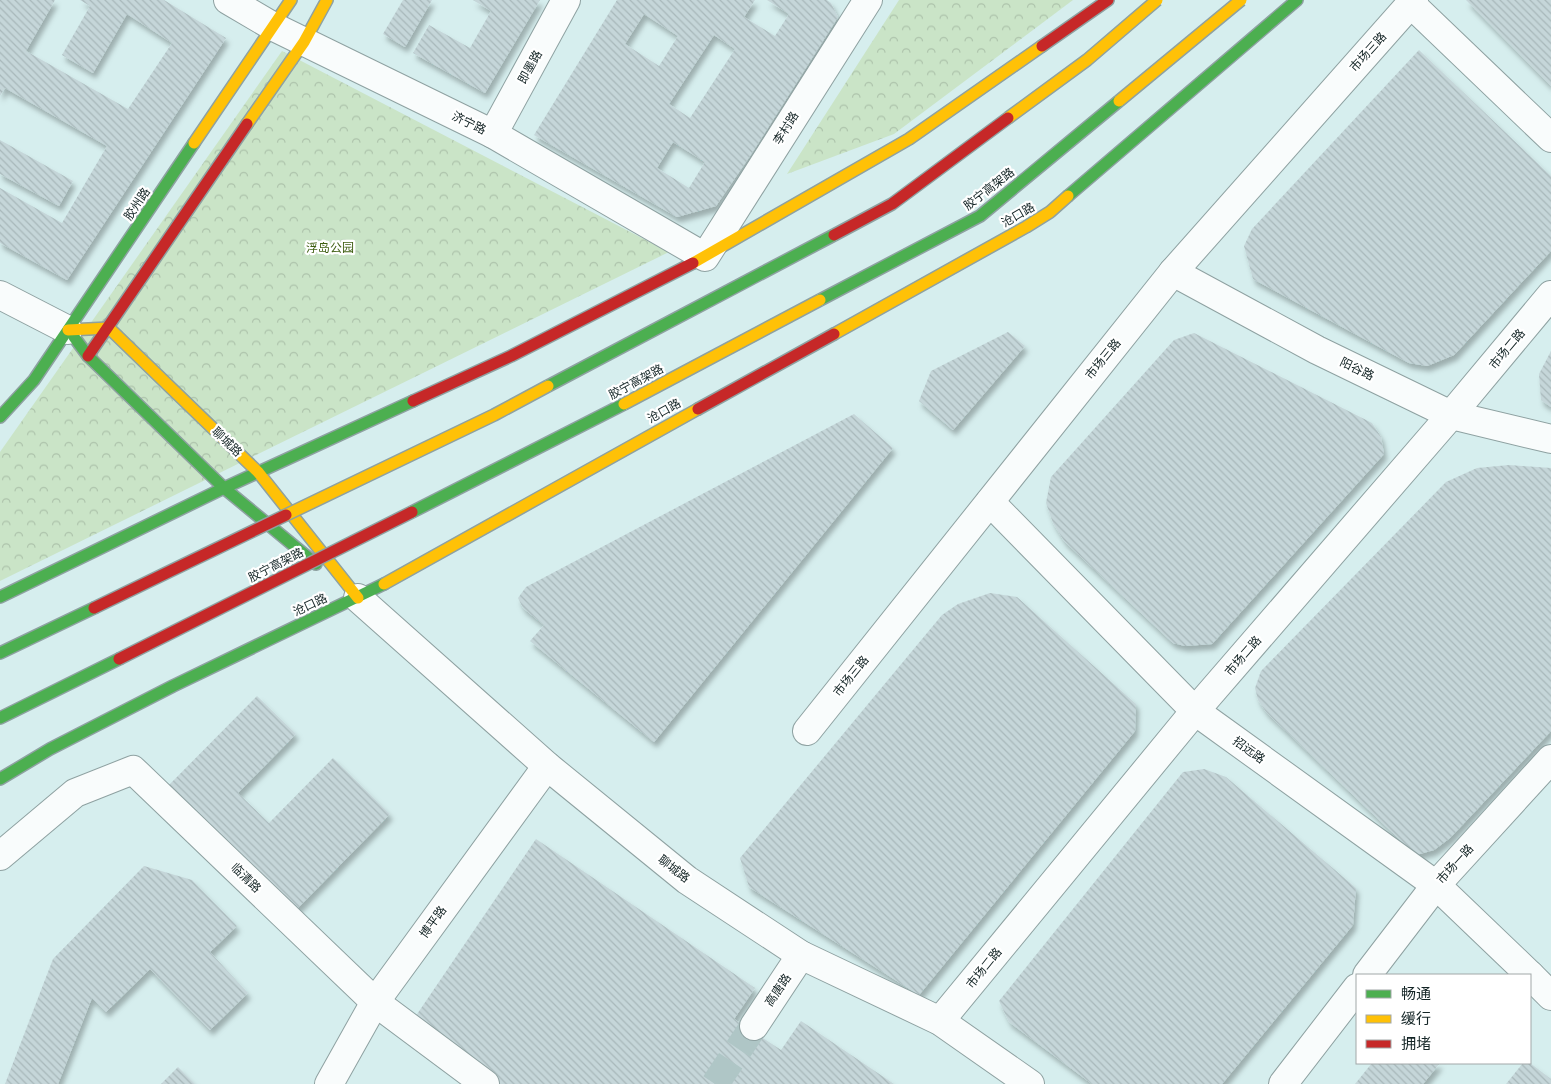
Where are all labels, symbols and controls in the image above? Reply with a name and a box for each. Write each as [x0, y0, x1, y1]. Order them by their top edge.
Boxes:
street label: 市场三路 [1347, 29, 1389, 75]
street label: 即墨路 [515, 48, 545, 86]
street label: 济宁路 [450, 109, 488, 137]
street label: 李村路 [771, 109, 801, 147]
street label: 胶宁高架路 [961, 165, 1017, 213]
street label: 胶州路 [121, 185, 153, 223]
street label: 沧口路 [999, 200, 1037, 230]
park label: 浮岛公园 [306, 241, 354, 255]
street label: 市场二路 [1486, 326, 1528, 372]
street label: 市场三路 [1082, 336, 1124, 382]
street label: 阳谷路 [1338, 355, 1376, 383]
street label: 胶宁高架路 [606, 362, 666, 402]
street label: 沧口路 [645, 396, 683, 426]
street label: 聊城路 [209, 424, 245, 460]
street label: 胶宁高架路 [246, 545, 306, 585]
street label: 沧口路 [291, 591, 329, 619]
street label: 市场二路 [1222, 633, 1264, 679]
street label: 市场三路 [830, 653, 872, 699]
street label: 招远路 [1230, 734, 1268, 766]
street label: 市场一路 [1434, 841, 1476, 887]
street label: 聊城路 [656, 852, 692, 886]
street label: 临清路 [228, 860, 264, 896]
street label: 博平路 [417, 903, 449, 941]
street label: 市场二路 [963, 945, 1005, 991]
street label: 高唐路 [762, 971, 794, 1009]
legend [1356, 974, 1531, 1064]
text: 畅通 [1401, 985, 1431, 1002]
text: 缓行 [1401, 1010, 1431, 1027]
text: 拥堵 [1401, 1035, 1431, 1052]

